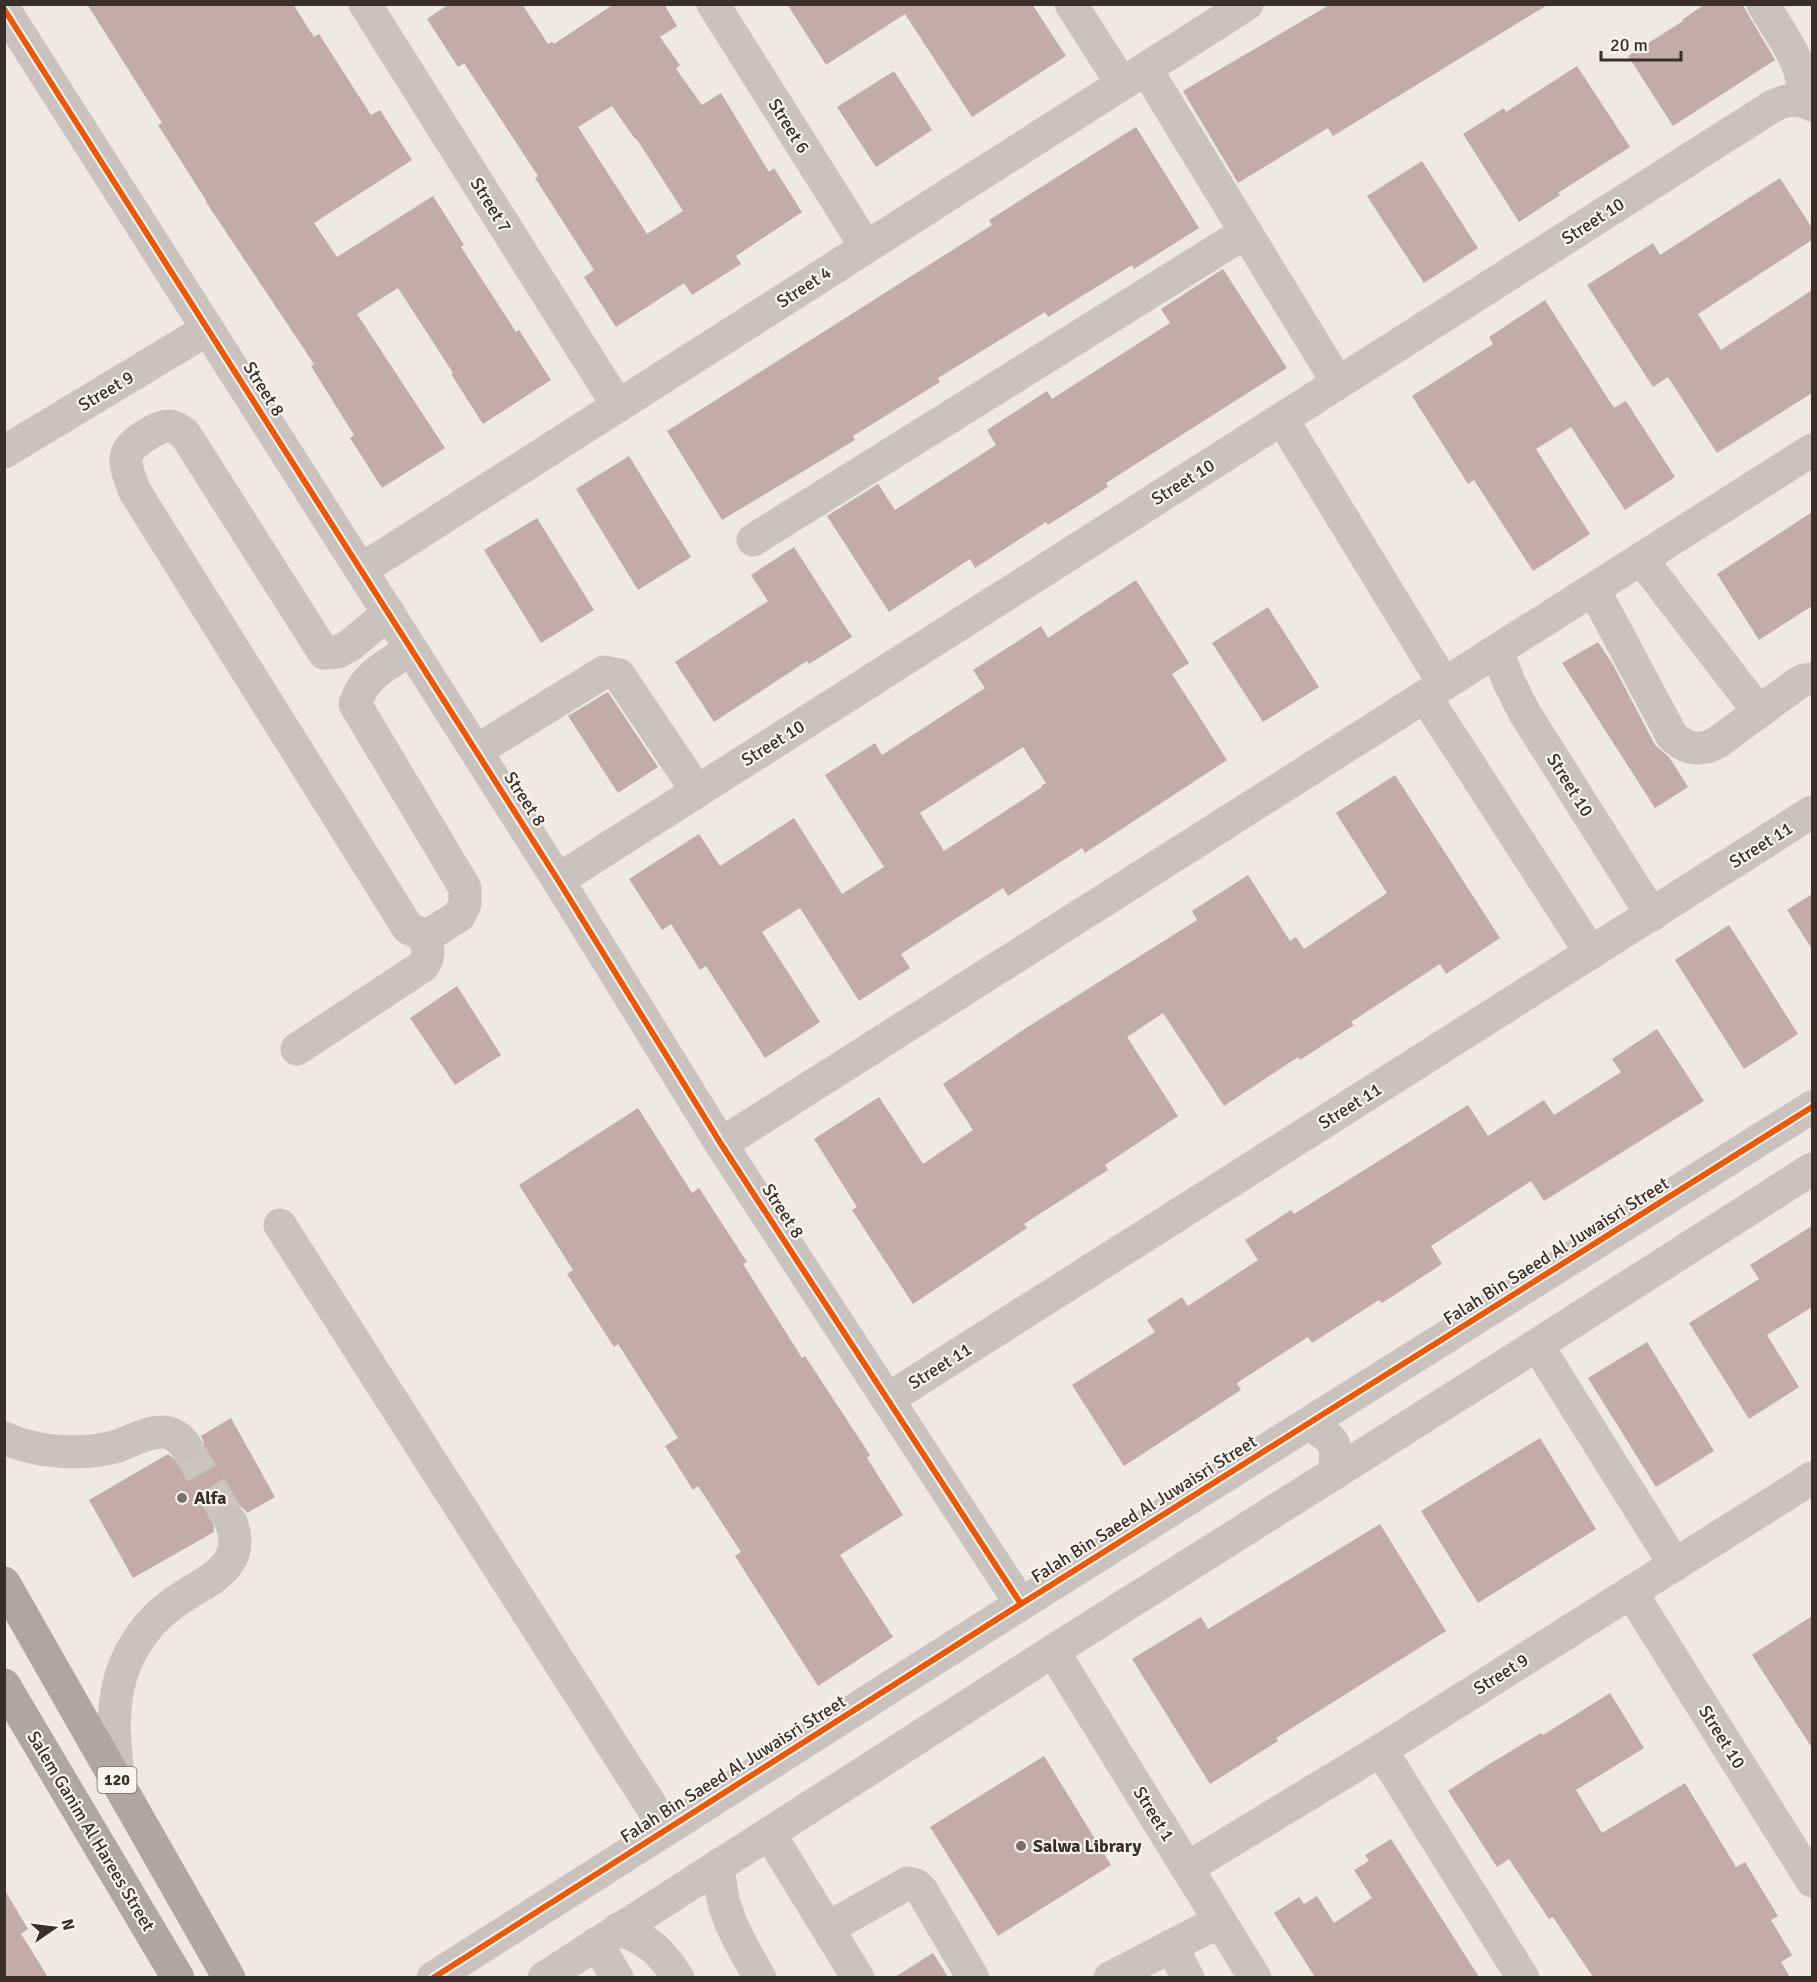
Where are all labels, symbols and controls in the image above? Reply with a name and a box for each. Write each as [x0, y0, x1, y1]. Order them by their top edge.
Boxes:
scale bar [1601, 24, 1680, 62]
text: 20 m [1610, 34, 1648, 56]
street label: Street 6 [764, 94, 814, 158]
street label: Street 7 [466, 173, 516, 237]
street label: Street 10 [1558, 193, 1628, 249]
street label: Street 4 [773, 261, 836, 313]
street label: Street 8 [239, 357, 289, 421]
street label: Street 9 [74, 366, 138, 416]
street label: Street 10 [1147, 454, 1219, 510]
street label: Street 10 [737, 715, 809, 771]
street label: Street 10 [1542, 749, 1598, 821]
street label: Street 8 [499, 768, 551, 830]
street label: Street 11 [1725, 817, 1797, 873]
street label: Street 11 [1314, 1078, 1386, 1134]
street label: Falah Bin Saeed Al Juwaisri Street [1439, 1172, 1673, 1330]
street label: Street 8 [757, 1180, 809, 1242]
street label: Street 11 [904, 1338, 976, 1394]
street label: Falah Bin Saeed Al Juwaisri Street [1027, 1430, 1261, 1588]
place label: Alfa [194, 1487, 226, 1509]
marker: Alfa [175, 1491, 189, 1505]
street label: Street 9 [1469, 1649, 1533, 1699]
street label: Falah Bin Saeed Al Juwaisri Street [616, 1690, 850, 1848]
street label: Street 10 [1694, 1701, 1750, 1773]
street label: Salem Ganim Al Harees Street [22, 1727, 160, 1935]
road number: 120 [98, 1767, 136, 1793]
street label: Street 1 [1129, 1782, 1179, 1846]
place label: Salwa Library [1033, 1835, 1142, 1857]
marker: Salwa Library [1014, 1839, 1028, 1853]
north arrow [24, 1898, 84, 1958]
text: N [57, 1917, 79, 1932]

